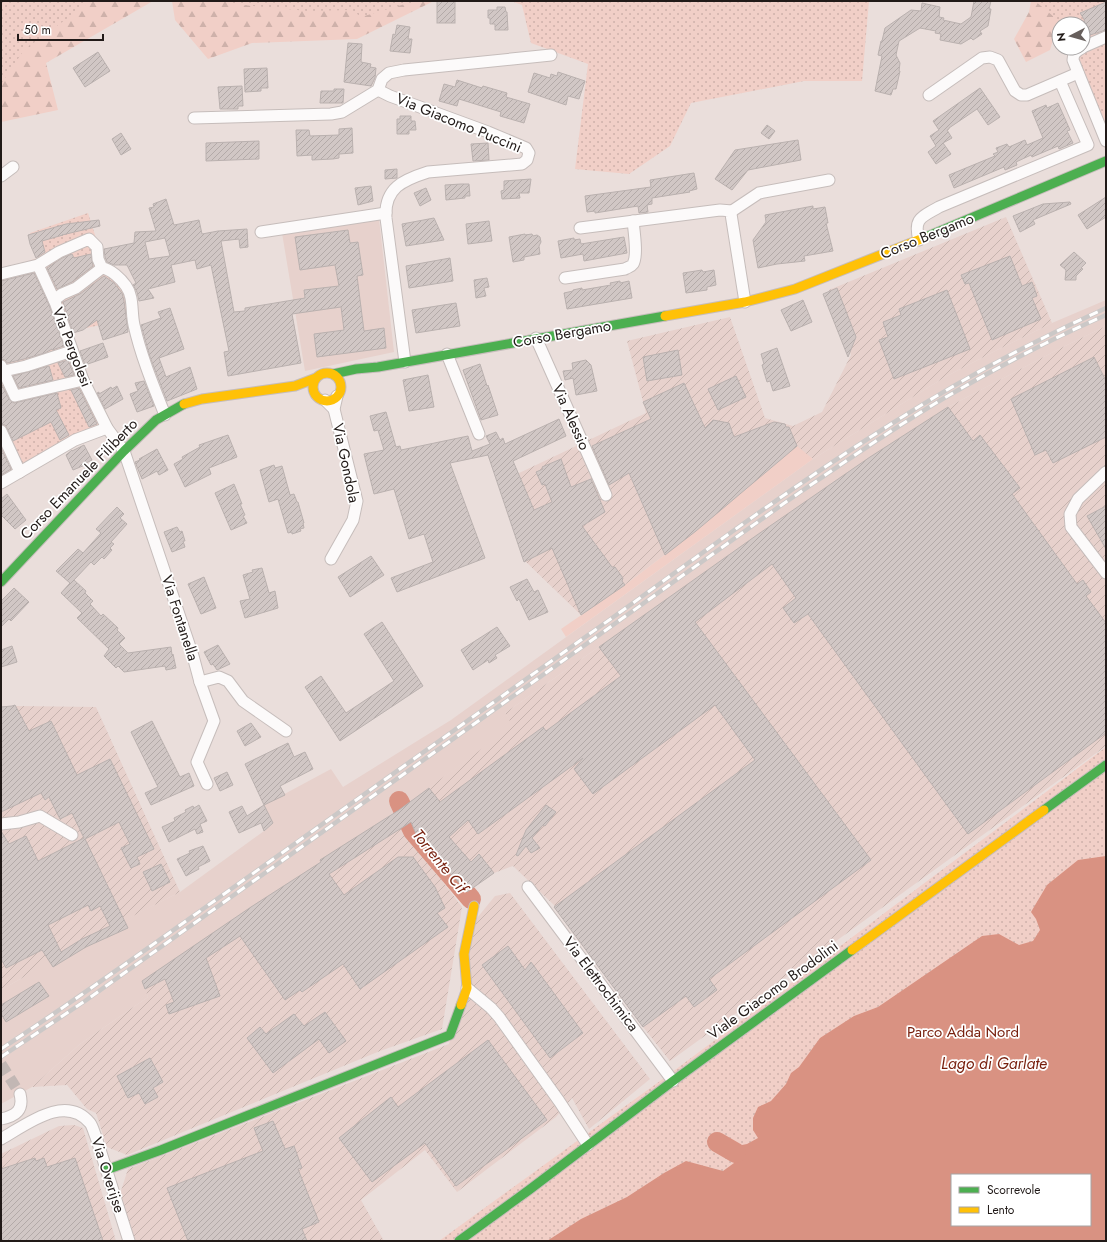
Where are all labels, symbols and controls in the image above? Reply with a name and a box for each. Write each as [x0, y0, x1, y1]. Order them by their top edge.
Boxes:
scale bar [18, 16, 103, 42]
north arrow [1051, 16, 1091, 56]
text: 50 m [24, 21, 51, 39]
text: N [1053, 32, 1069, 42]
street label: Via Giacomo Puccini [393, 88, 525, 158]
street label: Corso Bergamo [877, 207, 977, 265]
street label: Via Pergolesi [47, 304, 97, 390]
street label: Corso Bergamo [511, 315, 613, 353]
street label: Via Alessio [547, 380, 595, 454]
street label: Corso Emanuele Filiberto [15, 414, 143, 544]
street label: Via Gondola [327, 421, 365, 505]
street label: Via Fontanella [156, 572, 204, 664]
water label: Torrente Cif [407, 824, 475, 900]
street label: Via Elettrochimica [558, 932, 644, 1036]
street label: Viale Giacomo Brodolini [703, 935, 843, 1045]
park label: Parco Adda Nord [907, 1021, 1019, 1043]
water label: Lago di Garlate [941, 1052, 1047, 1075]
street label: Via Overijse [85, 1134, 131, 1216]
legend [951, 1174, 1091, 1226]
text: Scorrevole [987, 1181, 1041, 1199]
text: Lento [987, 1201, 1015, 1219]

